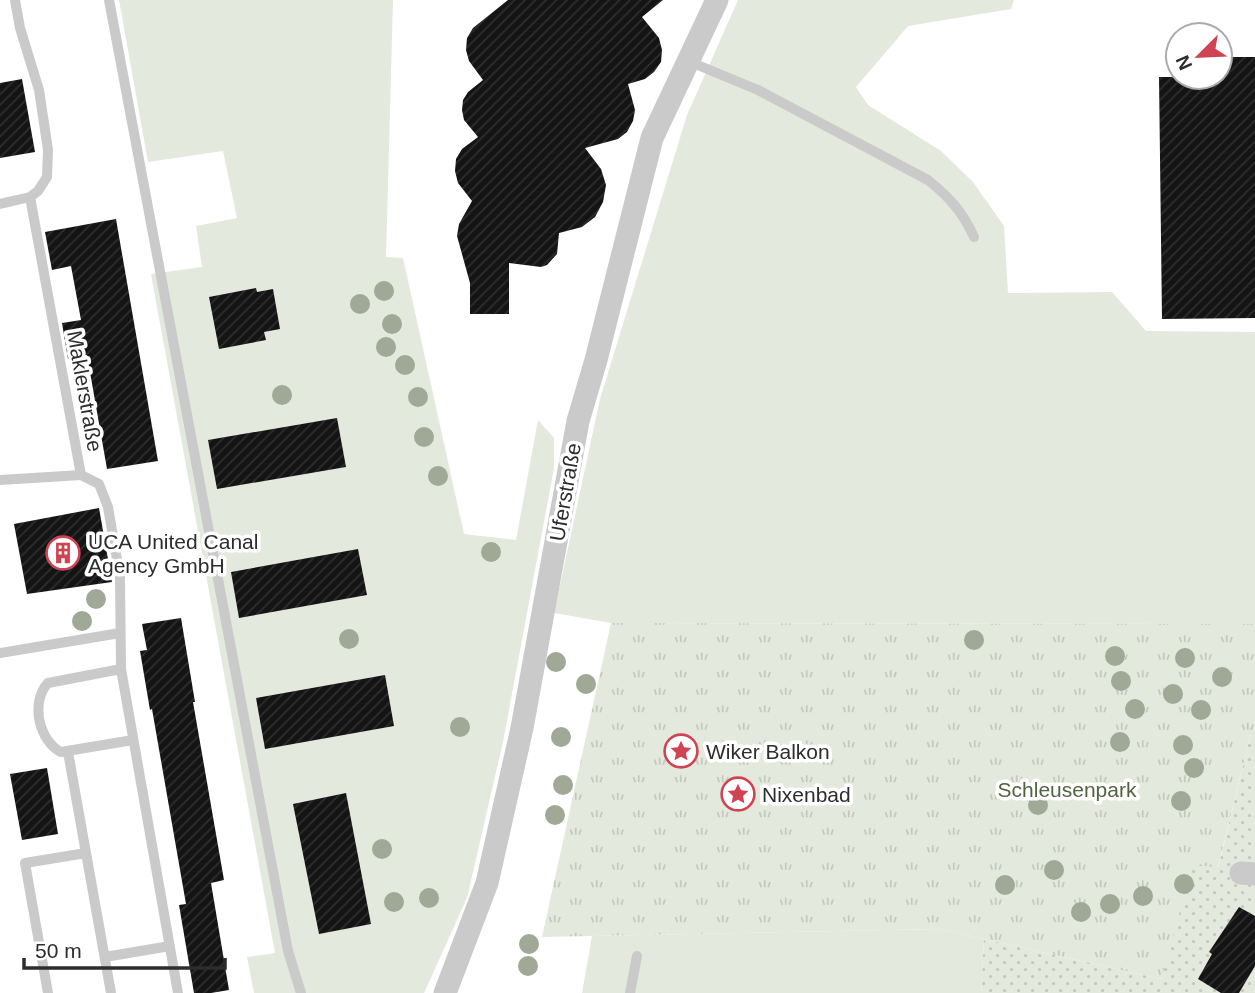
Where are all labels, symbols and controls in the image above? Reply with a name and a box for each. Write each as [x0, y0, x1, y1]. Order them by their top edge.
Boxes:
north arrow [1164, 21, 1234, 91]
text: N [1172, 52, 1196, 73]
street label: Maklerstraße [63, 329, 107, 453]
street label: Uferstraße [545, 441, 585, 543]
place label: UCA United Canal Agency GmbH [88, 530, 258, 577]
building icon: UCA United Canal Agency GmbH [44, 534, 82, 572]
place icon: Wiker Balkon [662, 732, 700, 770]
place label: Wiker Balkon [706, 740, 830, 763]
place icon: Nixenbad [719, 775, 757, 813]
park label: Schleusenpark [998, 778, 1137, 801]
place label: Nixenbad [762, 783, 851, 806]
scale bar [24, 926, 226, 970]
text: 50 m [35, 939, 82, 962]

